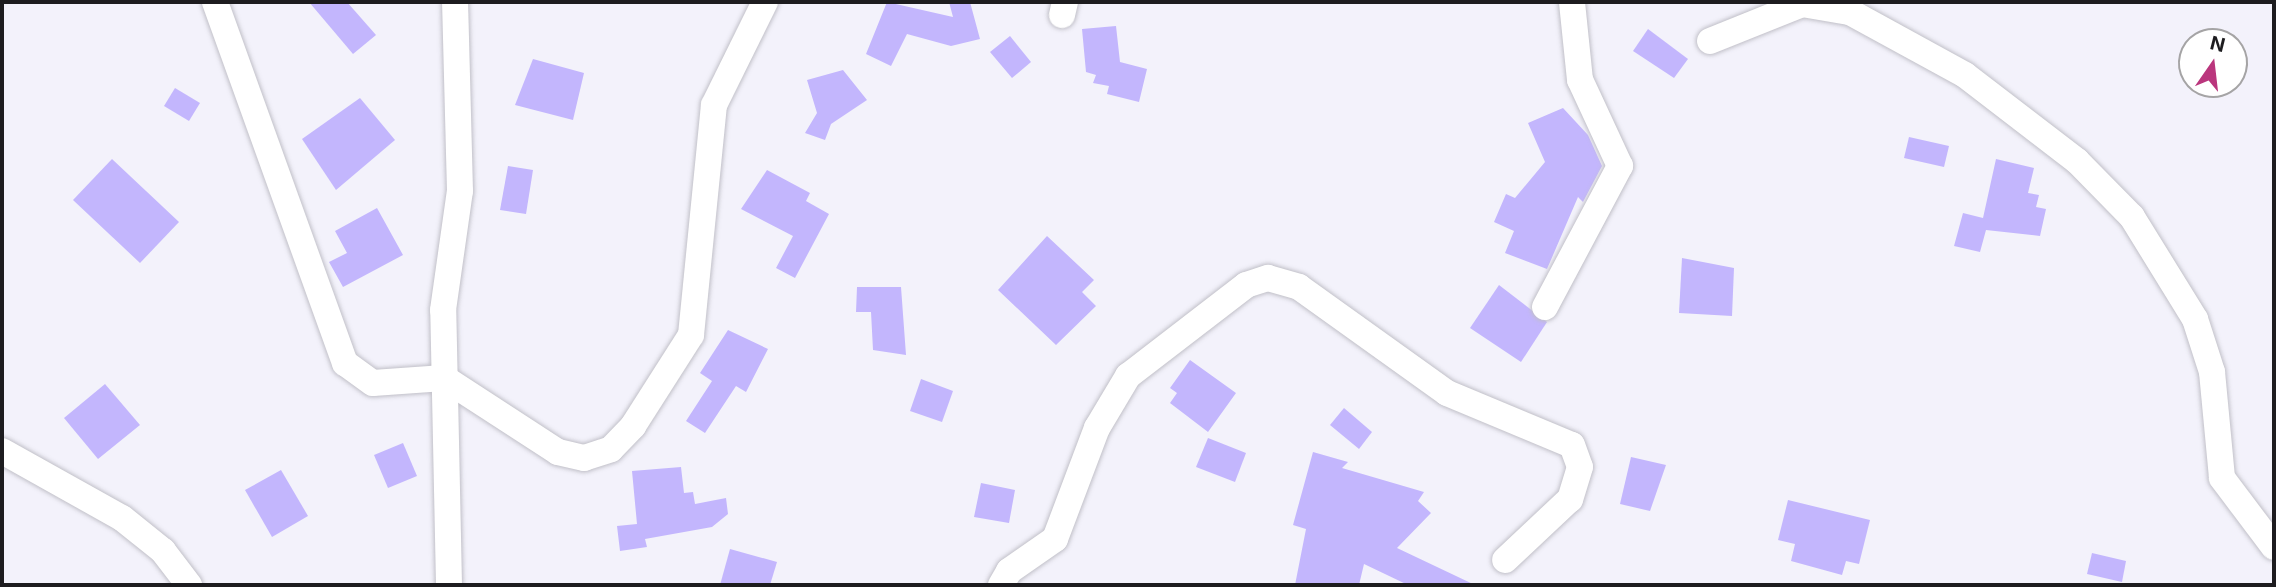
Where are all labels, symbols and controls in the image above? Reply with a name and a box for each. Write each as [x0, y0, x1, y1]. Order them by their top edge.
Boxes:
north arrow [2178, 28, 2248, 98]
text: N [2208, 31, 2228, 57]

